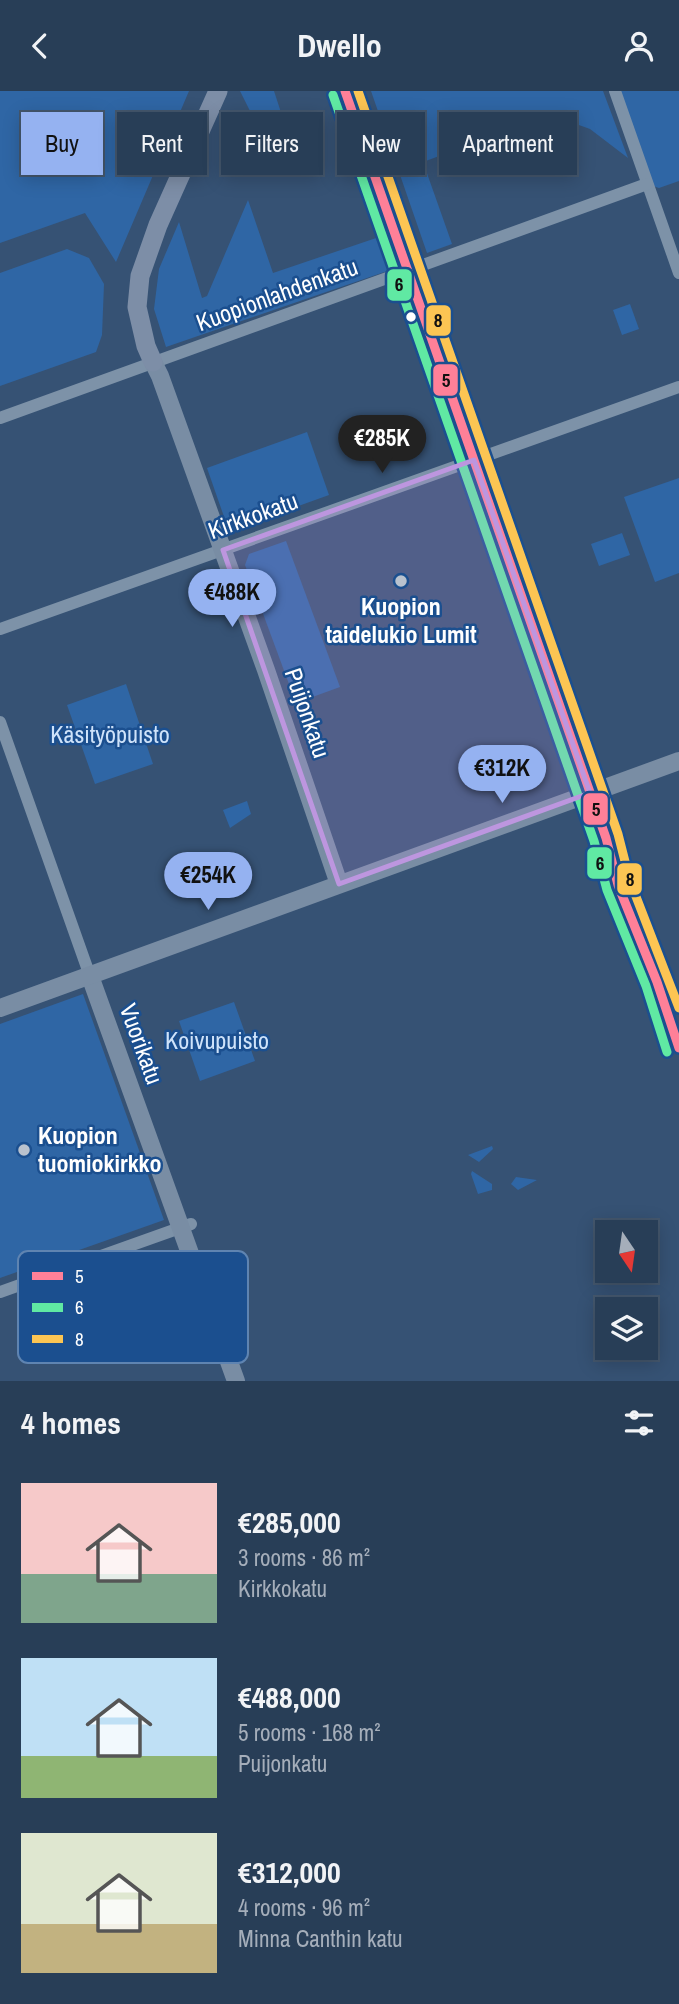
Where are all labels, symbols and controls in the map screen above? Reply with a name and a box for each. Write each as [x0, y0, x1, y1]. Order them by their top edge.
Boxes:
text: Dwello [297, 24, 382, 67]
icon: back [21, 27, 59, 65]
icon: person [620, 27, 658, 65]
chip: Buy [21, 112, 103, 175]
chip: Rent [117, 112, 207, 175]
chip: Filters [221, 112, 323, 175]
chip: New [337, 112, 425, 175]
chip: Apartment [439, 112, 577, 175]
street label: Kuopionlahdenkatu [191, 250, 362, 338]
line badge: 6 [386, 268, 413, 302]
text: 6 [395, 271, 404, 297]
line badge: 8 [425, 304, 452, 337]
text: 8 [434, 307, 443, 333]
unlabelled marker [404, 310, 418, 324]
line badge: 5 [432, 363, 459, 397]
text: 5 [442, 367, 451, 393]
pin: €285K [333, 415, 431, 475]
text: €285K [354, 422, 410, 453]
street label: Kirkkokatu [203, 484, 302, 546]
pin: €488K [183, 569, 281, 629]
marker: Kuopion taidelukio Lumit [393, 573, 409, 589]
text: €488K [204, 576, 260, 607]
place label: Kuopion taidelukio Lumit [326, 590, 477, 650]
street label: Puijonkatu [278, 663, 338, 762]
park label: Käsityöpuisto [50, 718, 170, 750]
pin: €312K [453, 745, 551, 805]
text: €312K [474, 752, 530, 783]
line badge: 5 [582, 792, 609, 826]
text: 5 [592, 796, 601, 822]
line badge: 6 [586, 846, 613, 880]
text: 6 [596, 850, 605, 876]
pin: €254K [159, 853, 257, 912]
text: €254K [180, 859, 236, 890]
line badge: 8 [616, 862, 643, 896]
text: 8 [626, 866, 635, 892]
street label: Vuorikatu [113, 999, 171, 1088]
park label: Koivupuisto [165, 1024, 269, 1056]
place label: Kuopion tuomiokirkko [38, 1119, 162, 1179]
marker: Kuopion tuomiokirkko [16, 1142, 32, 1158]
north arrow [595, 1220, 658, 1283]
map controls [595, 1220, 658, 1360]
legend [18, 1251, 248, 1363]
text: 5 [75, 1263, 84, 1289]
text: 6 [75, 1294, 84, 1320]
button: layers [595, 1297, 658, 1360]
text: 8 [75, 1326, 84, 1352]
text: 4 homes [21, 1403, 121, 1443]
icon: filters [620, 1404, 658, 1442]
text: €285,000 [238, 1502, 341, 1542]
icon: home [77, 1511, 161, 1595]
text: 3 rooms · 86 m² [238, 1542, 370, 1573]
text: Kirkkokatu [238, 1573, 327, 1604]
text: €488,000 [238, 1677, 341, 1717]
icon: home [77, 1686, 161, 1770]
text: 5 rooms · 168 m² [238, 1717, 381, 1748]
text: Puijonkatu [238, 1748, 327, 1779]
text: €312,000 [238, 1852, 341, 1892]
icon: home [77, 1861, 161, 1945]
text: 4 rooms · 96 m² [238, 1892, 370, 1923]
text: Minna Canthin katu [238, 1923, 403, 1954]

